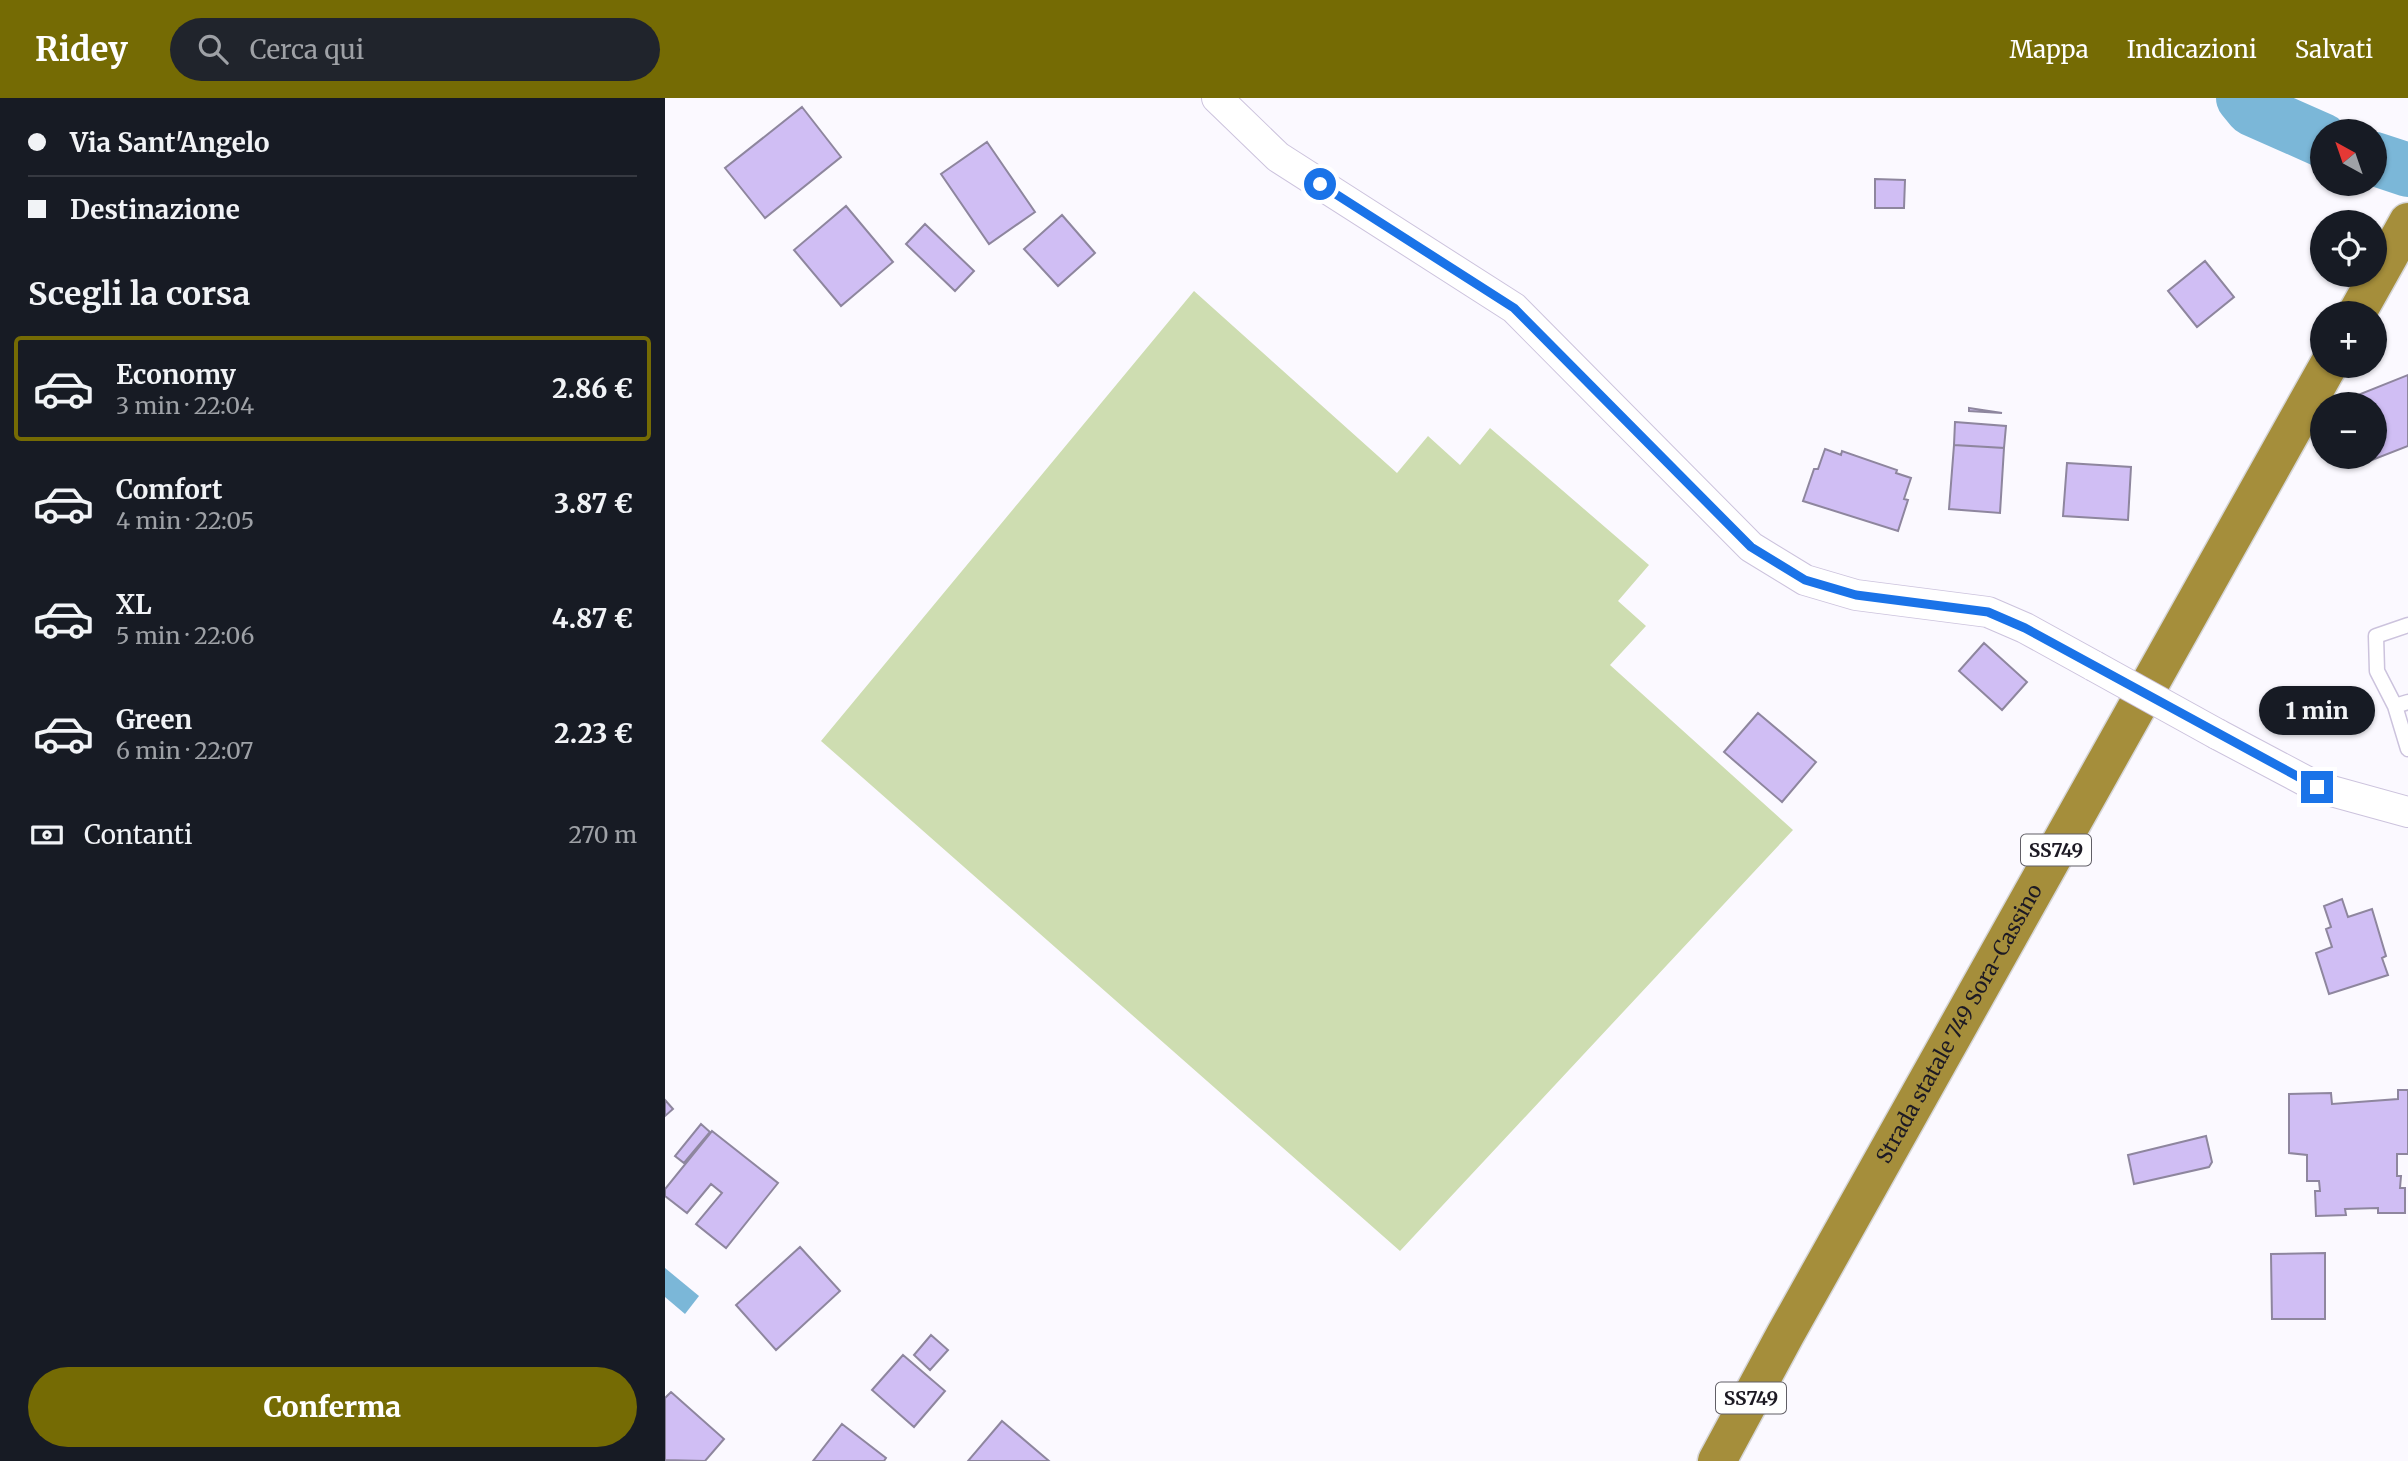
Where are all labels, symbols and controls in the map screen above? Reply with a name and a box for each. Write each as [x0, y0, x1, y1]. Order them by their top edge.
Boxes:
search box [170, 18, 660, 81]
text: Ridey [35, 29, 128, 70]
icon: search [194, 30, 232, 68]
text: Cerca qui [250, 33, 364, 66]
text: Mappa [2010, 34, 2089, 65]
text: Indicazioni [2127, 34, 2257, 65]
text: Salvati [2295, 34, 2373, 65]
north arrow [2310, 119, 2387, 196]
map controls [2310, 119, 2387, 469]
text: Via Sant'Angelo [70, 126, 270, 159]
route start [1304, 168, 1336, 200]
text: Destinazione [70, 193, 240, 226]
button: locate [2310, 210, 2387, 287]
text: Scegli la corsa [28, 274, 250, 314]
button: + [2310, 301, 2387, 378]
icon: car [32, 357, 95, 420]
text: Economy [116, 358, 236, 391]
text: 2.86 € [552, 372, 633, 405]
text: 3 min · 22:04 [116, 391, 254, 420]
button: − [2310, 392, 2387, 469]
icon: car [32, 472, 95, 535]
text: Comfort [116, 473, 222, 506]
text: 3.87 € [554, 487, 633, 520]
text: 4 min · 22:05 [116, 506, 254, 535]
icon: car [32, 587, 95, 650]
text: XL [116, 588, 152, 621]
text: 4.87 € [552, 602, 633, 635]
text: 5 min · 22:06 [116, 621, 254, 650]
callout: 1 min [2259, 686, 2375, 734]
text: 1 min [2285, 696, 2349, 725]
icon: car [32, 702, 95, 765]
text: Green [116, 703, 192, 736]
text: 2.23 € [554, 717, 633, 750]
text: 6 min · 22:07 [116, 736, 253, 765]
route end [2301, 771, 2333, 803]
icon: cash [28, 816, 66, 854]
text: Contanti [84, 818, 192, 851]
text: 270 m [569, 820, 637, 849]
road number: SS749 [2021, 834, 2091, 866]
street label: Strada statale 749 Sora-Cassino [1870, 879, 2048, 1168]
button: Conferma [28, 1367, 637, 1447]
road number: SS749 [1716, 1382, 1786, 1414]

